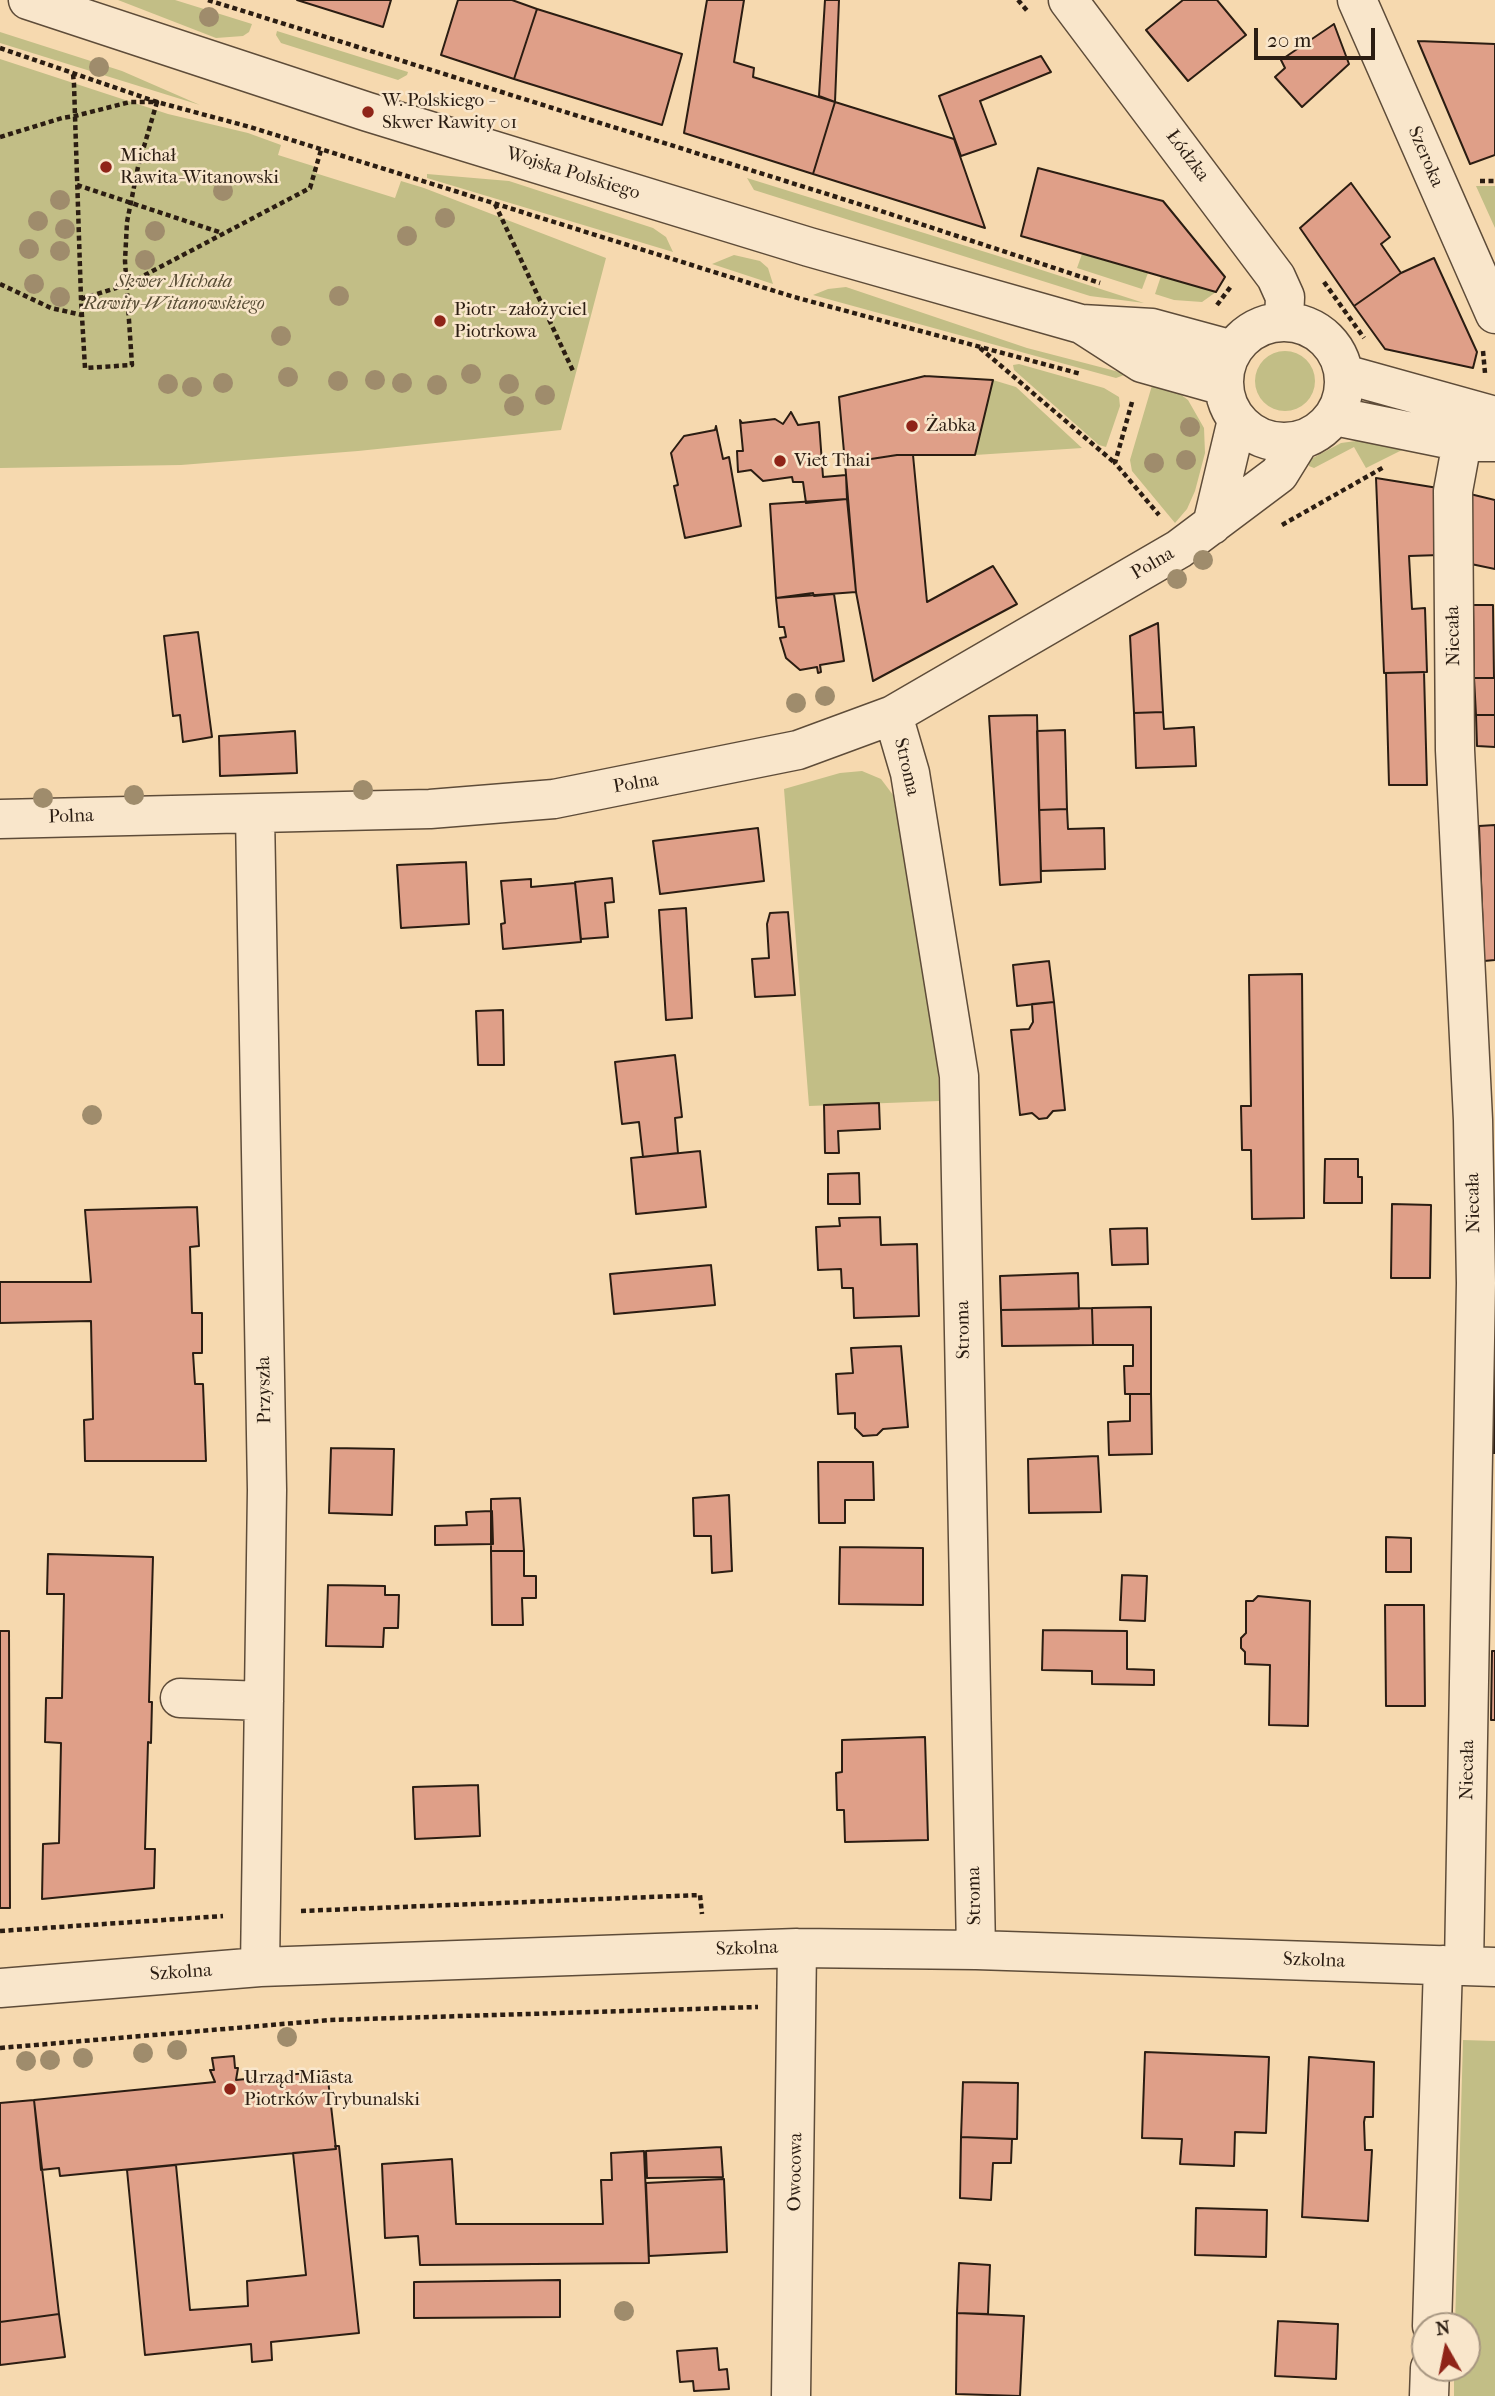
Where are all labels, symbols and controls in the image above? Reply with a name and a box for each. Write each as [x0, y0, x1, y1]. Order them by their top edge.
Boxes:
scale bar [1257, 14, 1378, 58]
text: 20 m [1267, 28, 1311, 52]
place label: W. Polskiego - Skwer Rawity 01 [382, 90, 517, 134]
marker: W. Polskiego - Skwer Rawity 01 [360, 104, 376, 120]
street label: Szeroka [1402, 123, 1448, 191]
street label: Łódzka [1160, 126, 1214, 186]
street label: Wojska Polskiego [503, 143, 643, 205]
place label: Michał Rawita-Witanowski [120, 145, 279, 189]
marker: Michał Rawita-Witanowski [98, 159, 114, 175]
park label: Skwer Michała Rawity-Witanowskiego [83, 271, 265, 315]
place label: Piotr - założyciel Piotrkowa [454, 299, 587, 343]
marker: Piotr - założyciel Piotrkowa [432, 313, 448, 329]
place label: Żabka [926, 415, 976, 437]
marker: Żabka [904, 418, 920, 434]
place label: Viet Thai [794, 450, 870, 472]
marker: Viet Thai [772, 453, 788, 469]
street label: Polna [1128, 543, 1178, 585]
street label: Niecała [1442, 606, 1466, 666]
street label: Stroma [888, 736, 924, 798]
street label: Polna [612, 769, 660, 799]
street label: Polna [48, 805, 94, 829]
street label: Niecała [1462, 1173, 1486, 1233]
street label: Stroma [952, 1300, 976, 1360]
street label: Przyszła [253, 1356, 277, 1424]
street label: Niecała [1456, 1740, 1480, 1800]
street label: Stroma [963, 1866, 987, 1926]
street label: Szkolna [715, 1937, 779, 1961]
street label: Szkolna [1282, 1949, 1346, 1973]
street label: Szkolna [149, 1959, 213, 1987]
place label: Urząd Miasta Piotrków Trybunalski [244, 2067, 420, 2111]
marker: Urząd Miasta Piotrków Trybunalski [222, 2081, 238, 2097]
street label: Owocowa [784, 2132, 808, 2212]
north arrow [1411, 2312, 1481, 2382]
text: N [1434, 2316, 1452, 2340]

